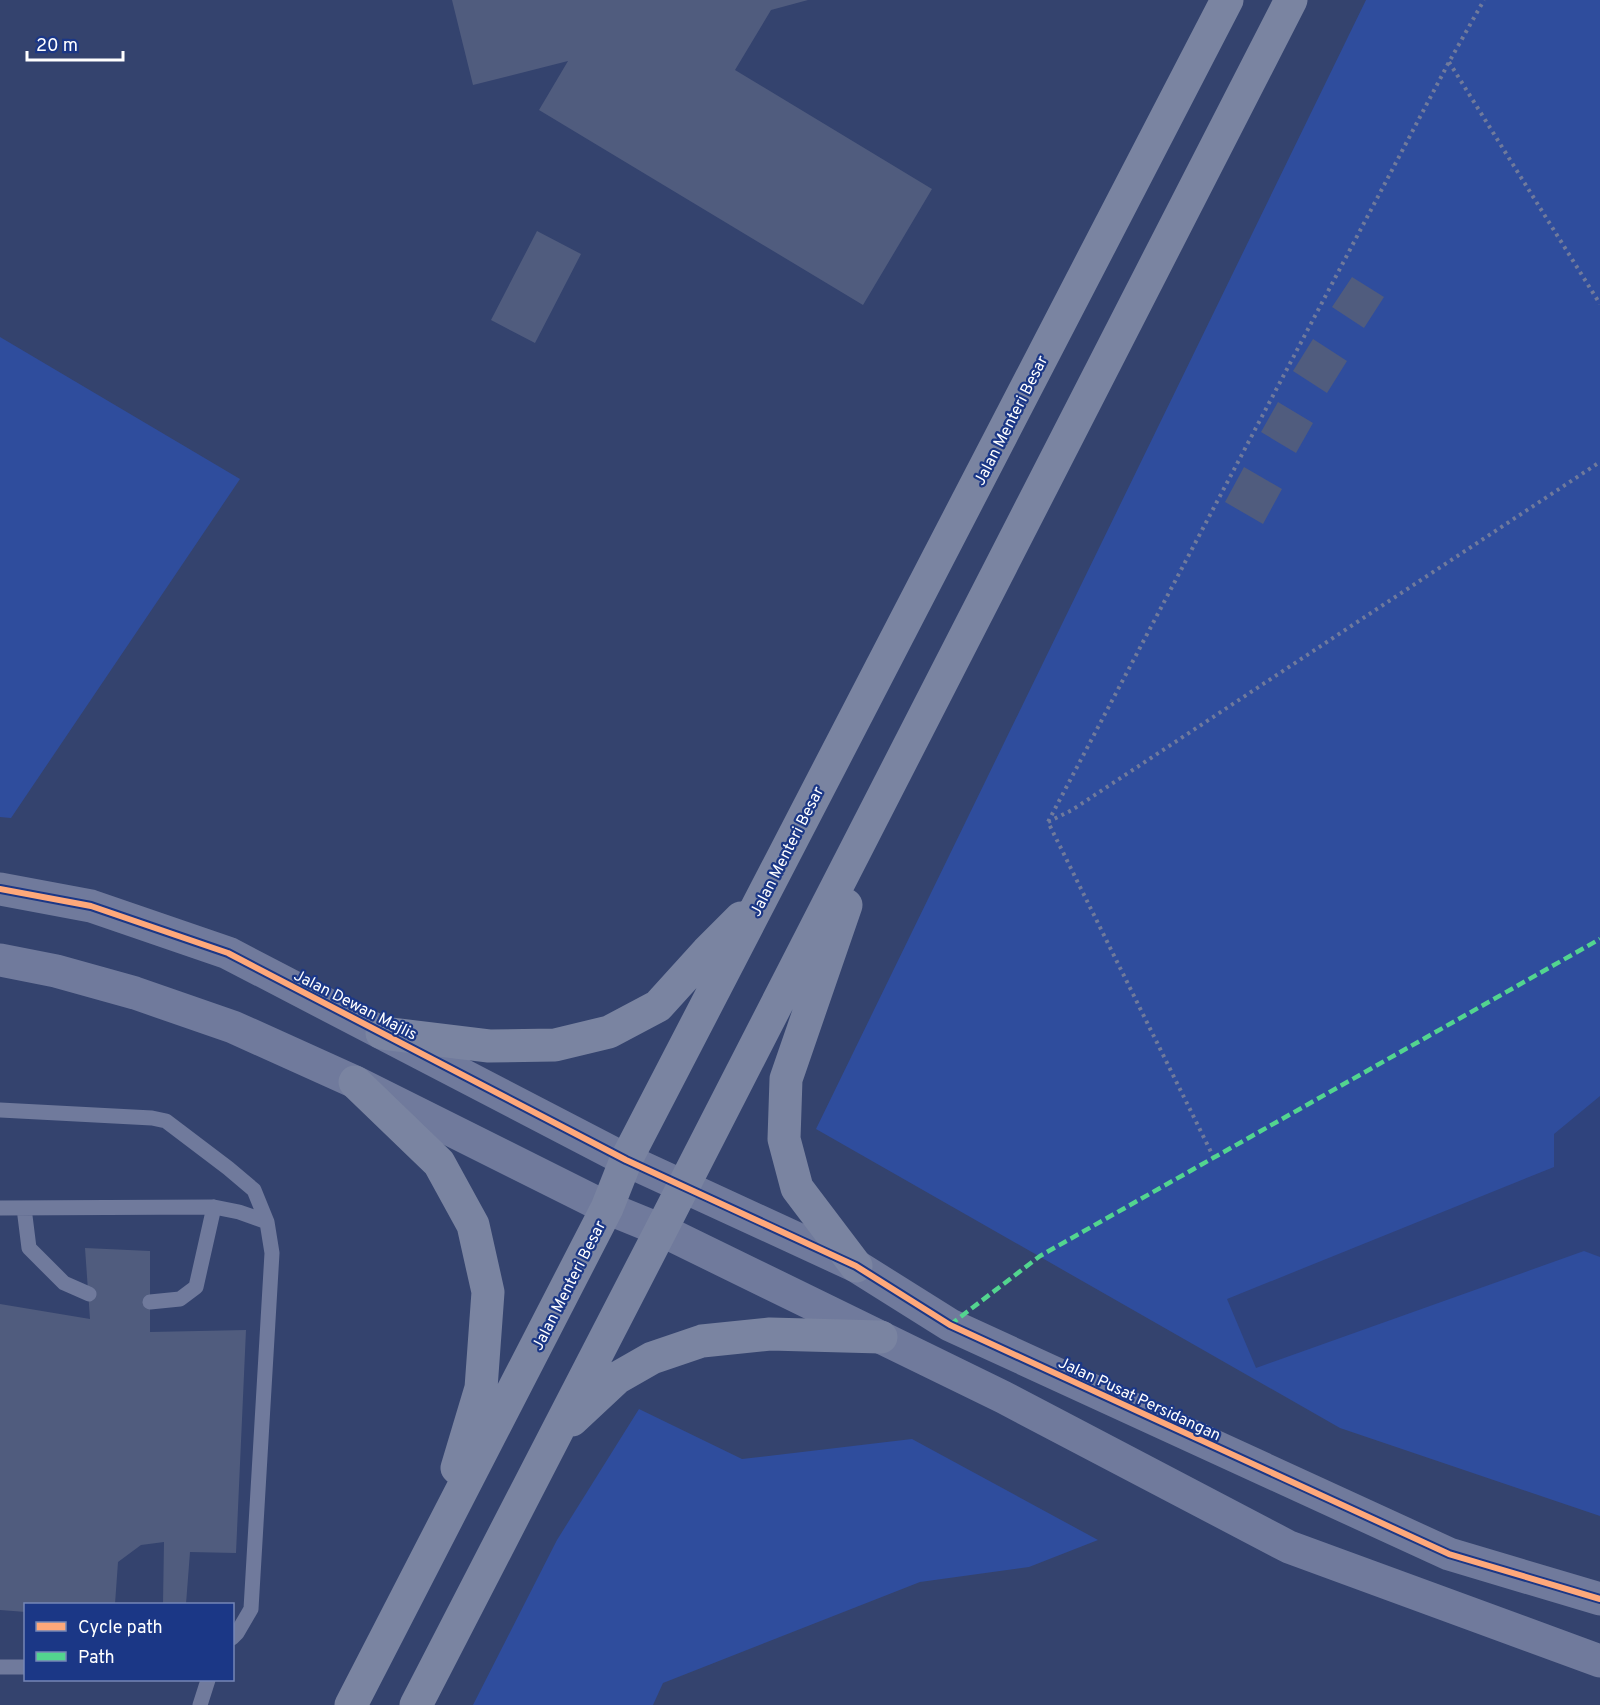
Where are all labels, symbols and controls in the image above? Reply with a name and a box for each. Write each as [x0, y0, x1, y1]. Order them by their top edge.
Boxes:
scale bar [27, 24, 123, 62]
text: 20 m [36, 35, 78, 58]
street label: Jalan Menteri Besar [970, 353, 1053, 489]
street label: Jalan Menteri Besar [746, 784, 829, 920]
street label: Jalan Dewan Majlis [290, 966, 420, 1045]
street label: Jalan Menteri Besar [528, 1218, 611, 1354]
street label: Jalan Pusat Persidangan [1055, 1353, 1224, 1446]
legend [24, 1603, 234, 1681]
text: Cycle path [78, 1617, 163, 1640]
text: Path [78, 1647, 115, 1670]

